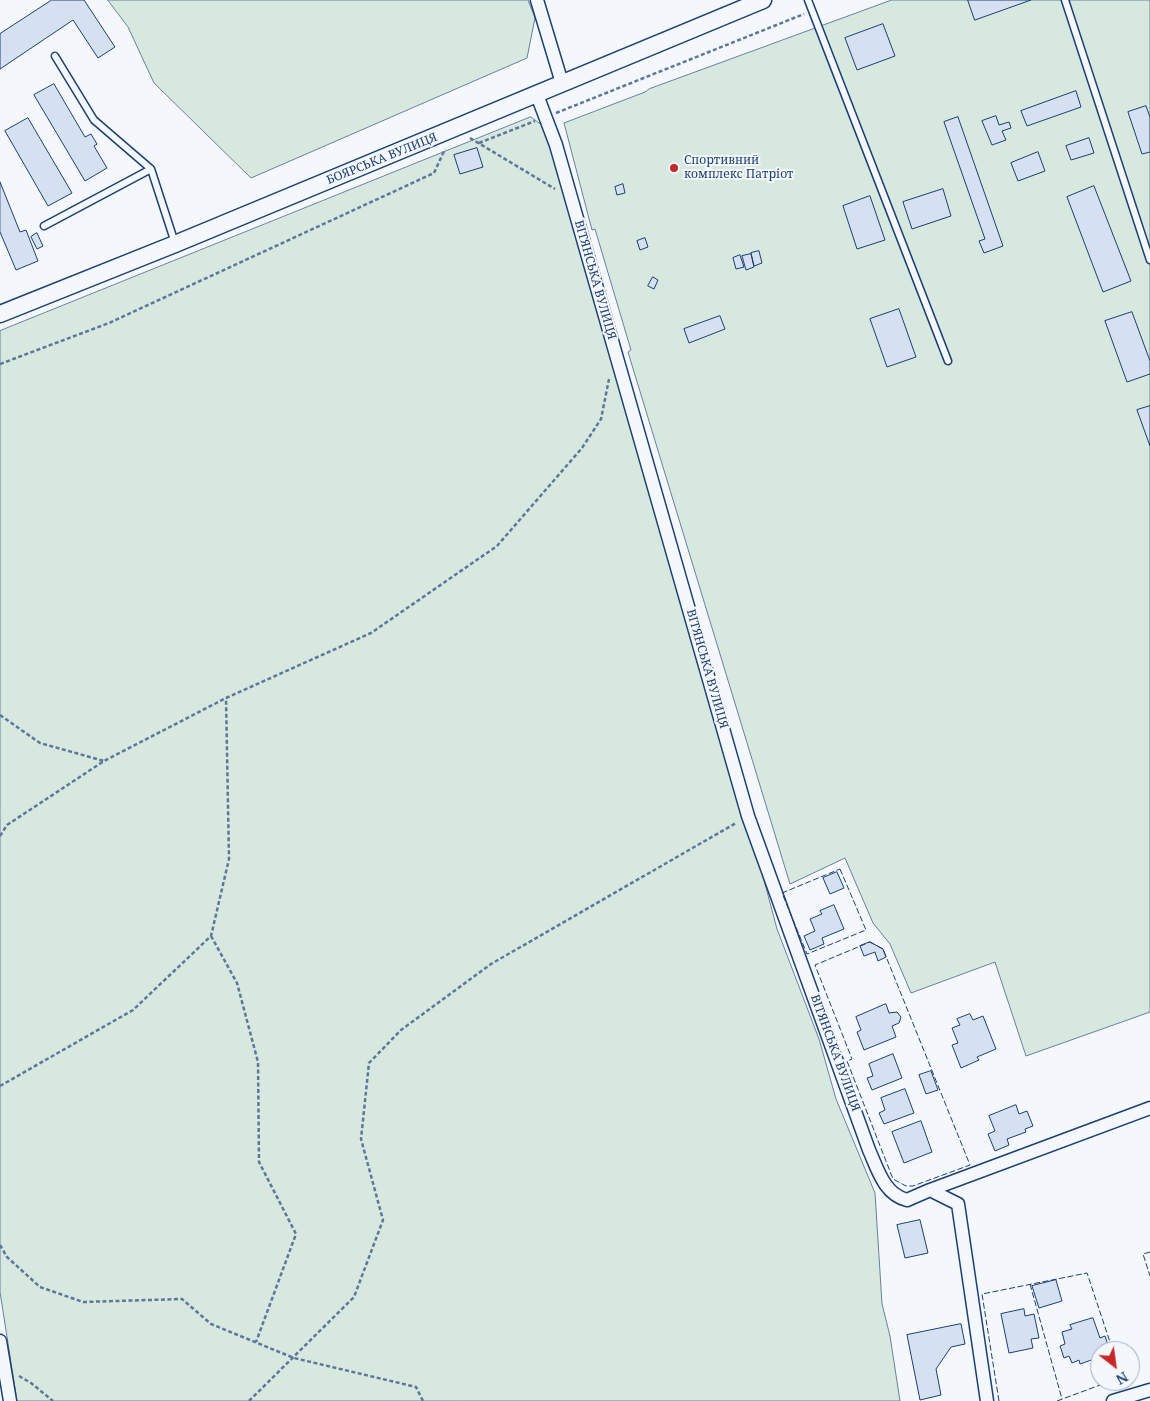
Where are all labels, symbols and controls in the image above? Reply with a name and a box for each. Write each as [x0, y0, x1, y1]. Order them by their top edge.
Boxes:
street label: БОЯРСЬКА ВУЛИЦЯ [325, 130, 439, 188]
place label: Спортивний комплекс Патріот [684, 154, 793, 182]
marker: Спортивний комплекс Патріот [668, 162, 680, 174]
street label: ВІТЯНСЬКА ВУЛИЦЯ [571, 219, 619, 341]
street label: ВІТЯНСЬКА ВУЛИЦЯ [683, 608, 731, 730]
street label: ВІТЯНСЬКА ВУЛИЦЯ [807, 992, 863, 1114]
north arrow [1090, 1341, 1140, 1391]
text: N [1113, 1368, 1132, 1390]

